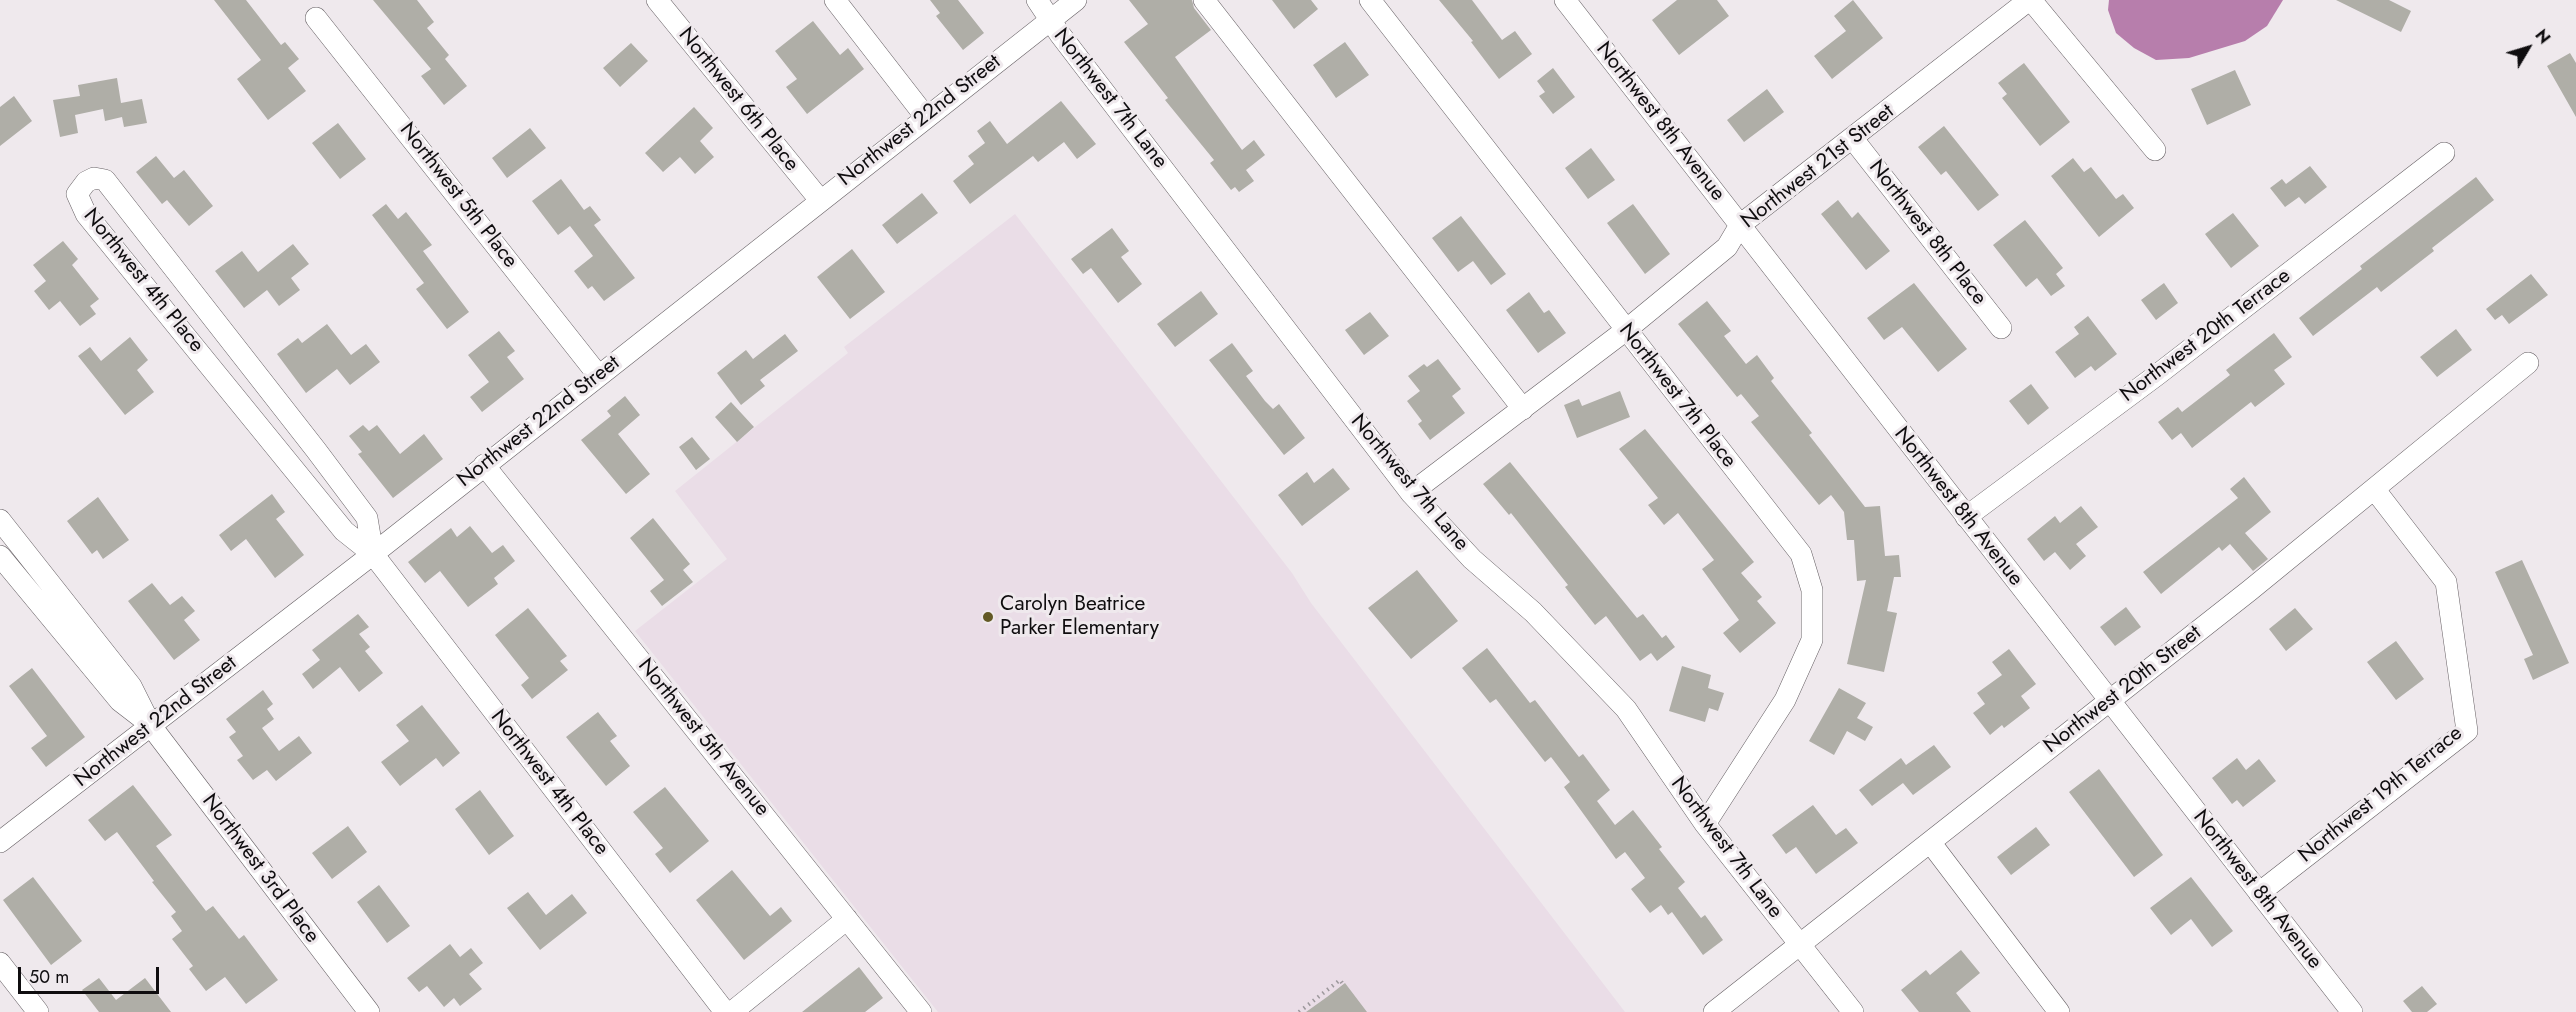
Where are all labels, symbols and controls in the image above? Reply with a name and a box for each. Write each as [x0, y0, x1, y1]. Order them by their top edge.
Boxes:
north arrow [2498, 18, 2558, 78]
street label: Northwest 6th Place [672, 23, 804, 177]
street label: Northwest 7th Lane [1048, 24, 1172, 174]
text: N [2530, 25, 2556, 49]
street label: Northwest 8th Avenue [1590, 38, 1730, 206]
street label: Northwest 22nd Street [834, 50, 1006, 192]
street label: Northwest 21st Street [1737, 100, 1899, 234]
street label: Northwest 5th Place [394, 119, 522, 273]
street label: Northwest 8th Place [1863, 156, 1991, 310]
street label: Northwest 4th Place [77, 204, 209, 358]
street label: Northwest 20th Terrace [2116, 264, 2296, 408]
street label: Northwest 7th Place [1613, 319, 1741, 473]
street label: Northwest 22nd Street [453, 351, 625, 493]
street label: Northwest 7th Lane [1345, 410, 1473, 556]
street label: Northwest 8th Avenue [1888, 423, 2028, 591]
place label: Carolyn Beatrice Parker Elementary [1000, 592, 1159, 642]
marker: Carolyn Beatrice Parker Elementary [981, 610, 995, 624]
street label: Northwest 20th Street [2039, 621, 2207, 759]
street label: Northwest 22nd Street [70, 651, 242, 793]
street label: Northwest 5th Avenue [632, 654, 774, 822]
street label: Northwest 4th Place [484, 705, 614, 861]
street label: Northwest 19th Terrace [2294, 721, 2468, 869]
street label: Northwest 7th Lane [1665, 772, 1787, 924]
street label: Northwest 3rd Place [196, 790, 324, 948]
street label: Northwest 8th Avenue [2187, 806, 2327, 974]
scale bar [21, 955, 162, 993]
text: 50 m [29, 964, 69, 990]

